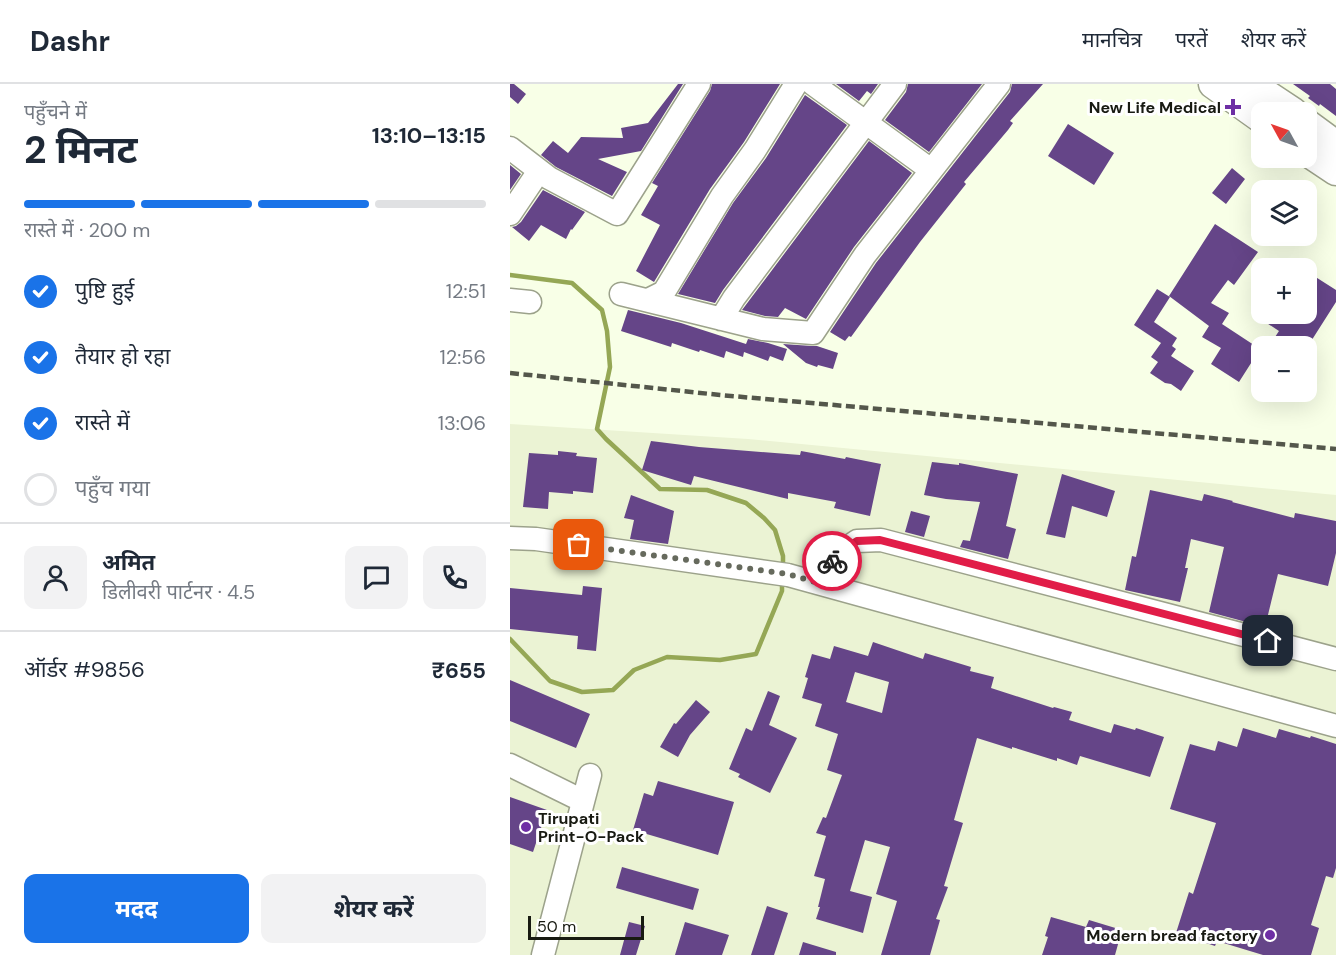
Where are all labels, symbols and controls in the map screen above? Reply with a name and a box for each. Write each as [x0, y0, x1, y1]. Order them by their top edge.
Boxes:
text: Dashr [30, 23, 110, 60]
text: मानचित्र [1082, 26, 1142, 54]
text: परतें [1175, 26, 1208, 54]
text: शेयर करें [1241, 26, 1306, 54]
place label: New Life Medical [1089, 97, 1221, 118]
text: पहुँचने में [24, 99, 87, 125]
marker: New Life Medical [1226, 100, 1240, 114]
north arrow [1251, 102, 1317, 168]
map controls [1251, 102, 1317, 402]
text: 13:10–13:15 [372, 121, 486, 150]
text: 2 मिनट [24, 124, 138, 175]
button: layers [1251, 180, 1317, 246]
text: रास्ते में · 200 m [24, 217, 150, 243]
button: + [1251, 258, 1317, 324]
icon: check [24, 275, 57, 308]
text: पुष्टि हुई [75, 276, 134, 305]
text: 12:51 [446, 278, 486, 304]
button: − [1251, 336, 1317, 402]
icon: check [24, 341, 57, 374]
text: तैयार हो रहा [75, 342, 170, 371]
text: 12:56 [439, 344, 486, 370]
icon: check [24, 407, 57, 440]
text: रास्ते में [75, 408, 130, 437]
text: 13:06 [438, 410, 486, 436]
text: पहुँच गया [75, 474, 150, 503]
pin [553, 519, 604, 570]
icon: bag [562, 528, 595, 561]
courier [802, 531, 862, 591]
icon: bike [816, 545, 849, 578]
button: person [24, 546, 87, 609]
button: chat [345, 546, 408, 609]
button: phone [423, 546, 486, 609]
text: अमित [102, 548, 155, 577]
text: डिलीवरी पार्टनर · 4.5 [102, 579, 255, 605]
pin [1242, 615, 1293, 666]
icon: home [1251, 624, 1284, 657]
text: ऑर्डर #9856 [24, 655, 145, 684]
text: ₹655 [432, 656, 486, 685]
place label: Tirupati Print-O-Pack [538, 808, 645, 847]
marker: Tirupati Print-O-Pack [519, 820, 533, 834]
button: मदद [24, 874, 249, 943]
button: शेयर करें [261, 874, 486, 943]
scale bar [528, 913, 644, 940]
text: 50 m [537, 916, 576, 937]
place label: Modern bread factory [1086, 925, 1258, 946]
marker: Modern bread factory [1263, 928, 1277, 942]

